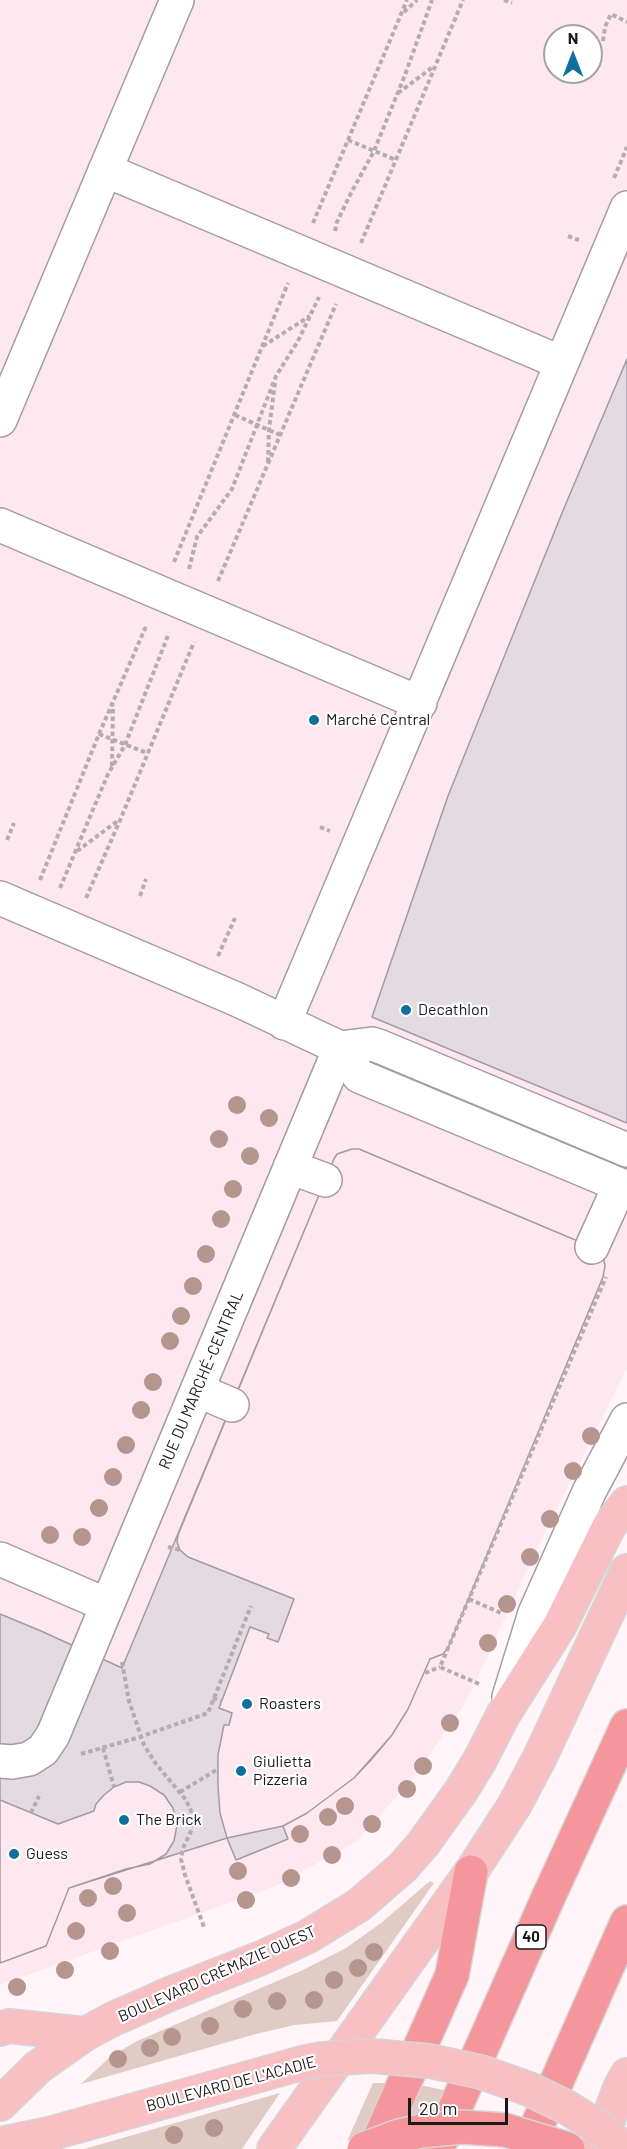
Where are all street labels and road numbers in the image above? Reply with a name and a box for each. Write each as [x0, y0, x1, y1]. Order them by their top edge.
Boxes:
street label: RUE DU MARCHÉ-CENTRAL [155, 1288, 247, 1472]
street label: BOULEVARD CRÉMAZIE OUEST [115, 1922, 319, 2026]
road number: 40 [516, 1925, 546, 1949]
street label: BOULEVARD DE L'ACADIE [144, 2052, 318, 2116]

